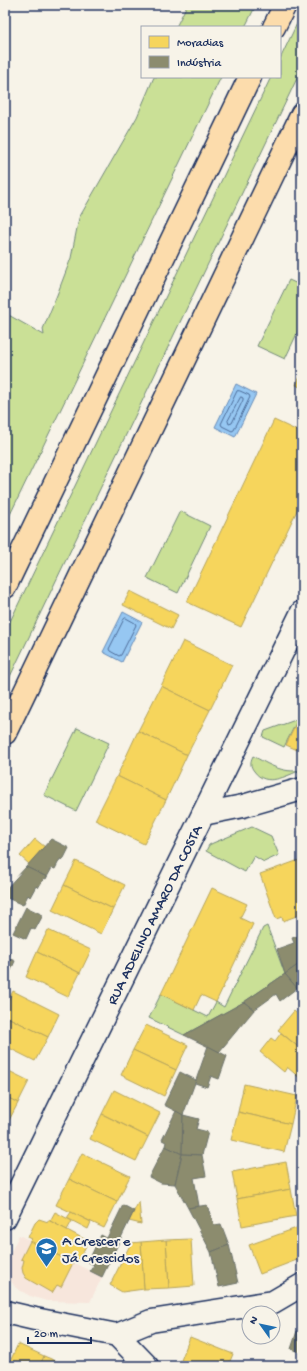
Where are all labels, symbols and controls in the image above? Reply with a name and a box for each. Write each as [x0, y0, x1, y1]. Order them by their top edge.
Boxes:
legend [141, 26, 281, 78]
text: Moradias [177, 37, 224, 51]
text: Indústria [177, 57, 221, 71]
street label: RUA ADELINO AMARO DA COSTA [104, 821, 208, 1008]
place label: A Crescer e Já Crescidos [62, 1233, 139, 1268]
school or university icon: A Crescer e Já Crescidos [33, 1236, 59, 1269]
north arrow [241, 1305, 281, 1345]
text: N [247, 1314, 261, 1327]
scale bar [28, 1319, 91, 1345]
text: 20 m [34, 1328, 59, 1342]

